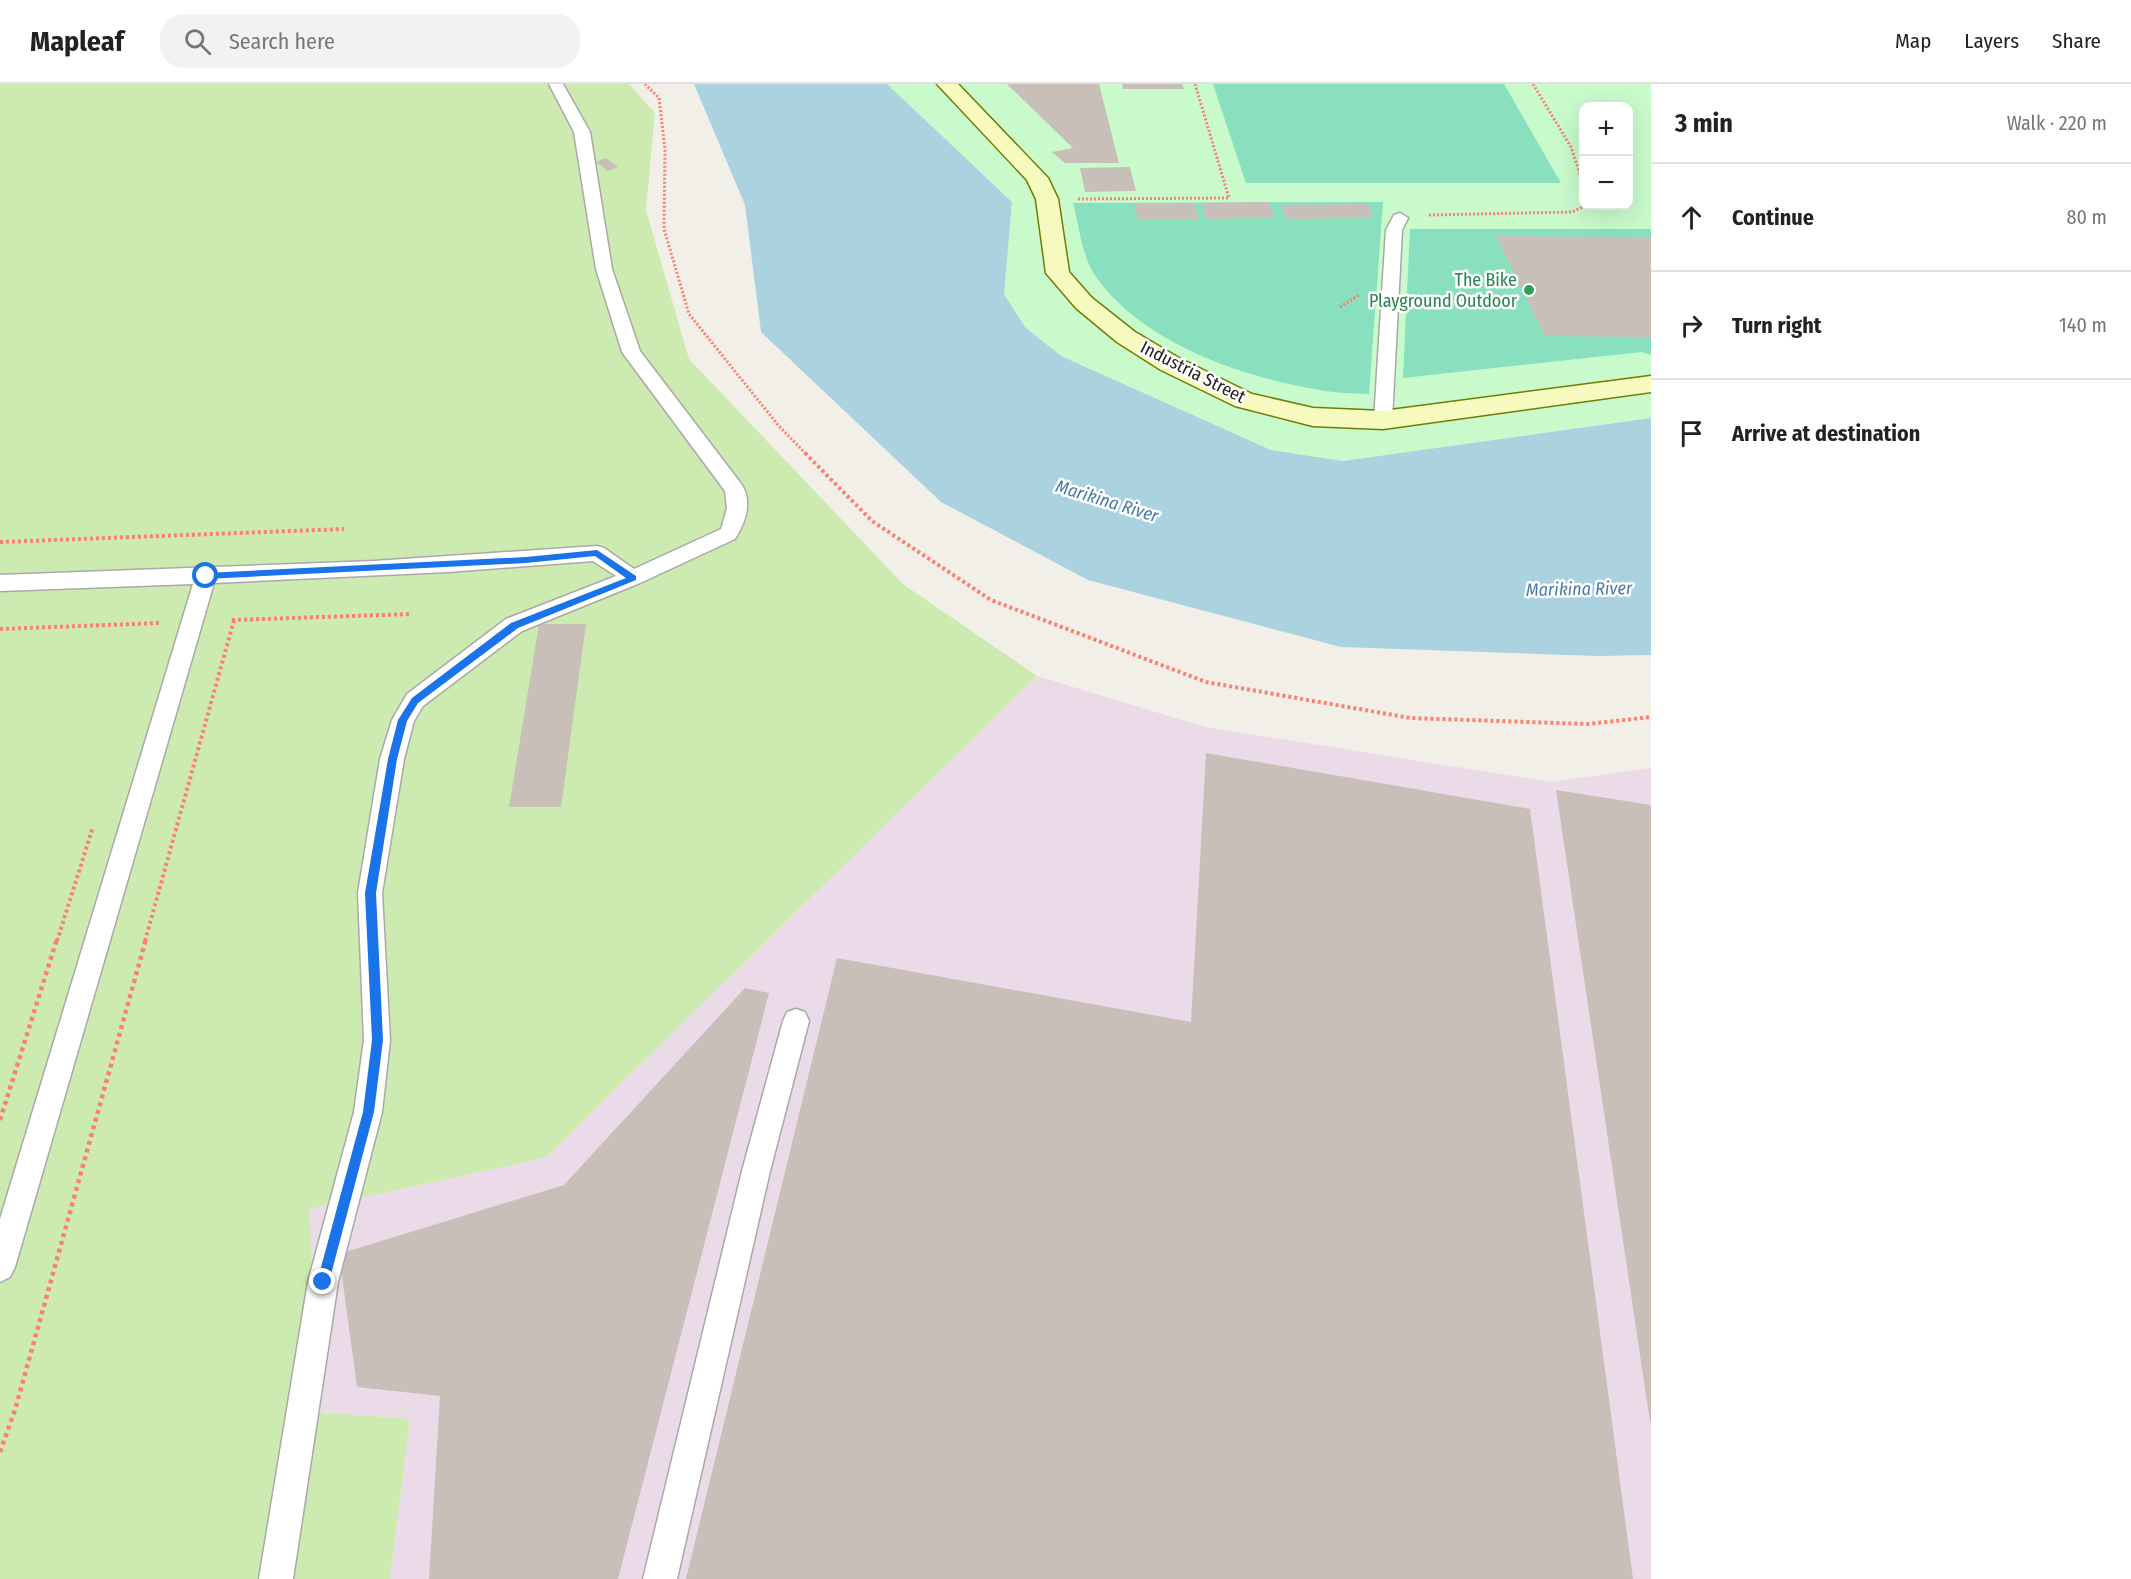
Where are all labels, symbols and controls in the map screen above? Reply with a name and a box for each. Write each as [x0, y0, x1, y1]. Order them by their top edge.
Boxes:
search box [160, 14, 580, 68]
text: Mapleaf [30, 25, 124, 58]
icon: search [181, 25, 214, 58]
text: Search here [229, 28, 335, 55]
text: Map [1895, 28, 1931, 54]
text: Layers [1964, 28, 2019, 54]
text: Share [2052, 28, 2101, 54]
map controls [1579, 102, 1633, 210]
button: + [1579, 102, 1633, 156]
text: 3 min [1675, 108, 1733, 139]
text: Walk · 220 m [2007, 111, 2107, 135]
button: − [1579, 156, 1633, 210]
icon: ahead [1675, 201, 1708, 234]
text: Continue [1732, 204, 1814, 231]
text: 80 m [2067, 205, 2107, 229]
place label: The Bike Playground Outdoor [1369, 269, 1518, 312]
marker: The Bike Playground Outdoor [1522, 283, 1536, 297]
icon: right [1675, 309, 1708, 342]
text: Turn right [1732, 312, 1821, 339]
text: 140 m [2059, 313, 2107, 337]
street label: Industria Street [1137, 336, 1249, 408]
icon: arrive [1675, 417, 1708, 450]
text: Arrive at destination [1732, 420, 1920, 447]
water label: Marikina River [1053, 475, 1162, 527]
route start [192, 562, 218, 588]
water label: Marikina River [1526, 577, 1633, 601]
route end [309, 1268, 335, 1294]

